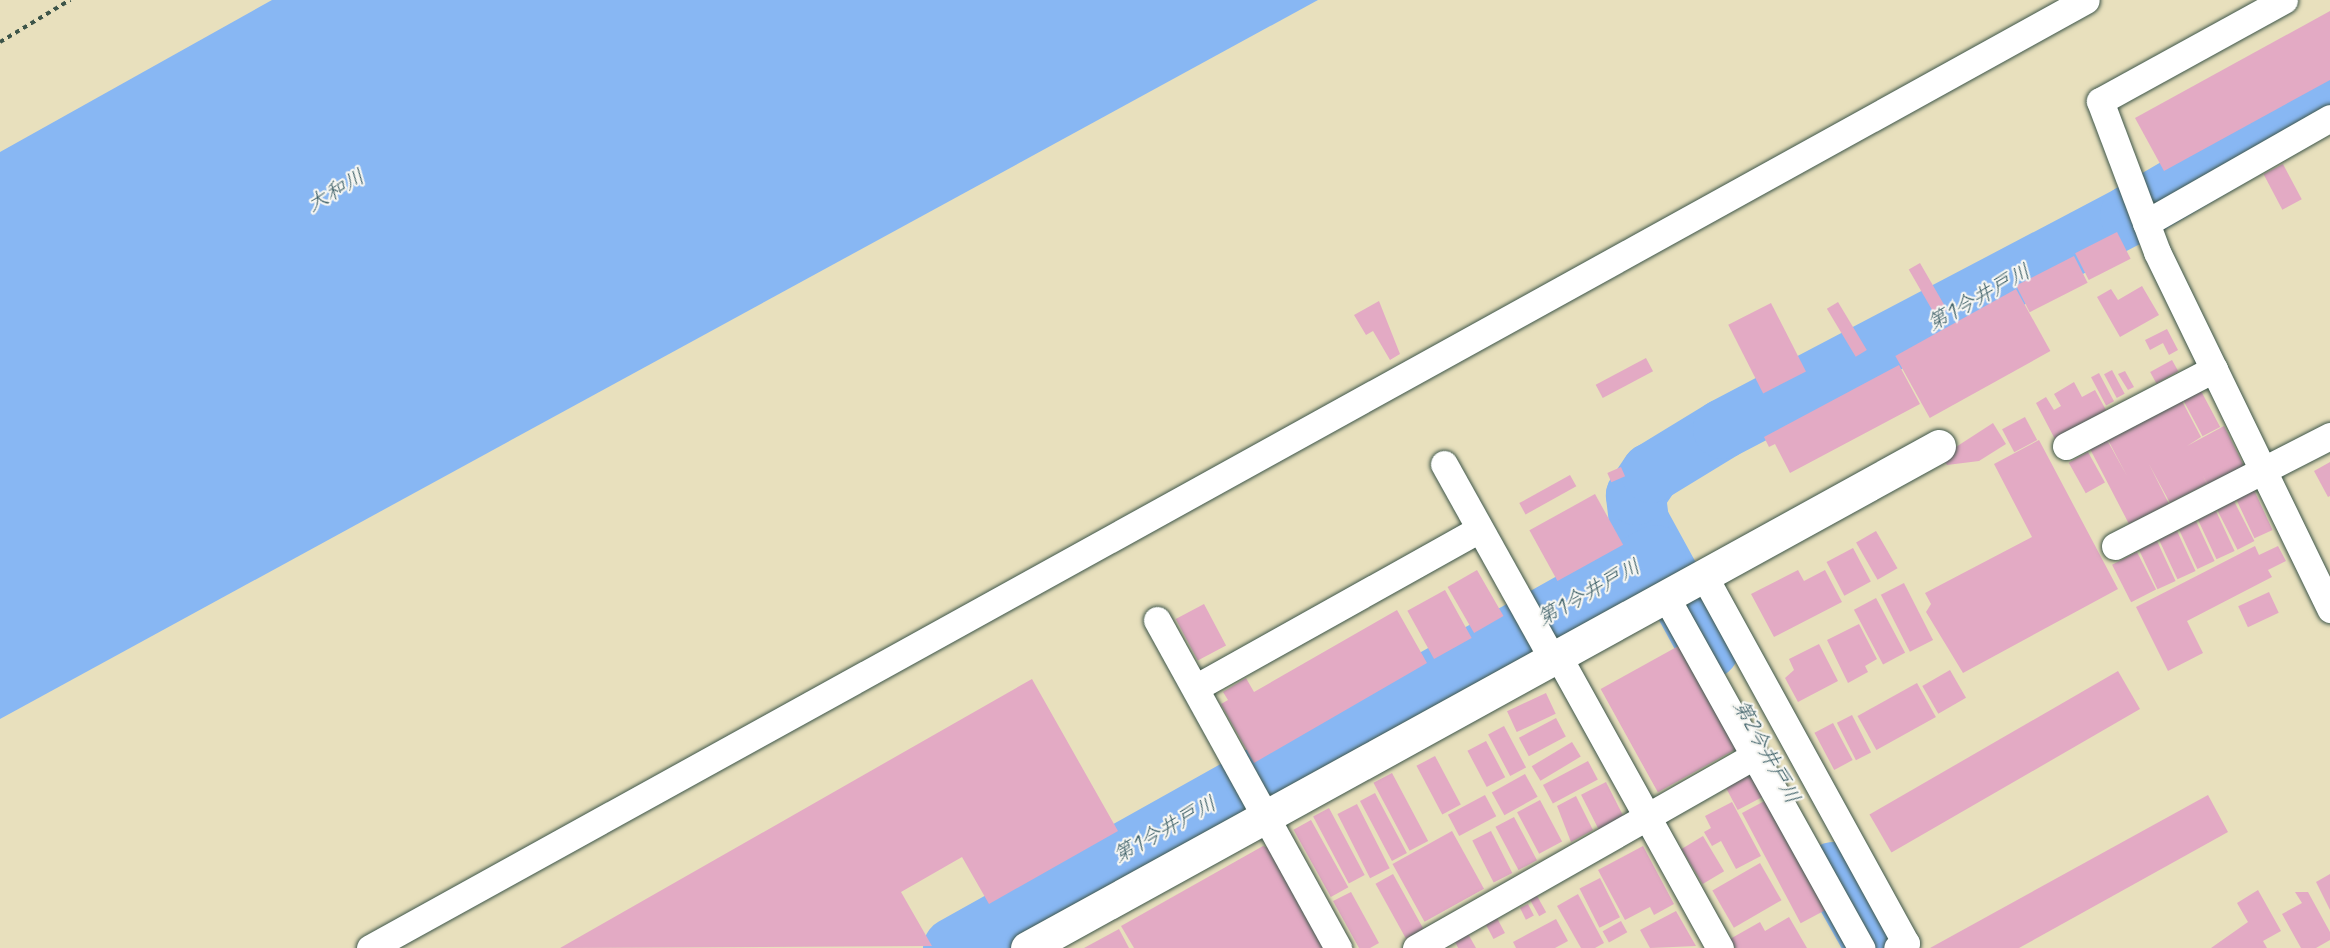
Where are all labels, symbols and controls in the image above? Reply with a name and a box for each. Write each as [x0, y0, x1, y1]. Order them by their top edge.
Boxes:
water label: 大和川 [302, 164, 370, 218]
water label: 第1今井戸川 [1923, 259, 2035, 337]
water label: 第1今井戸川 [1533, 554, 1645, 632]
water label: 第2今井戸川 [1727, 695, 1805, 809]
water label: 第1今井戸川 [1109, 791, 1221, 869]

